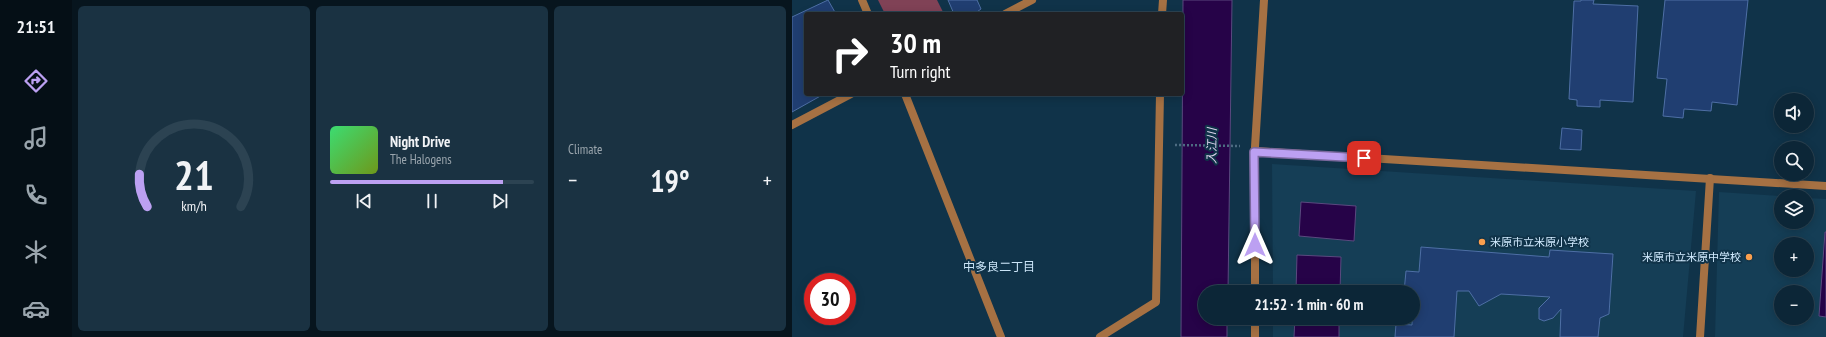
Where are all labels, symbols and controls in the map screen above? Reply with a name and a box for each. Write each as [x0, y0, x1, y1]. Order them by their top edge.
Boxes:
text: 21:51 [17, 15, 55, 38]
text: 30 m [890, 24, 941, 61]
icon: right [824, 28, 876, 80]
text: Turn right [890, 60, 950, 83]
icon: directions [22, 67, 50, 95]
map controls [1774, 93, 1814, 325]
button: sound [1774, 93, 1814, 133]
icon: music [22, 124, 50, 152]
water label: 入江川 [1204, 126, 1219, 164]
text: Night Drive [390, 132, 450, 151]
text: Climate [568, 141, 602, 158]
pin [1347, 141, 1381, 175]
button: search [1774, 141, 1814, 181]
text: 21 [174, 147, 214, 200]
icon: arrive [1353, 147, 1375, 169]
text: The Halogens [390, 151, 452, 168]
text: 19° [650, 161, 690, 200]
text: − [568, 166, 577, 194]
text: + [763, 166, 772, 194]
icon: phone [22, 181, 50, 209]
button: layers [1774, 189, 1814, 229]
icon: previous [353, 190, 375, 212]
icon: pause [421, 190, 443, 212]
icon: next [489, 190, 511, 212]
text: km/h [181, 195, 207, 214]
position arrow [1234, 224, 1276, 266]
place label: 米原市立米原小学校 [1490, 235, 1589, 249]
marker: 米原市立米原小学校 [1477, 237, 1487, 247]
button: + [1774, 237, 1814, 277]
icon: climate [22, 238, 50, 266]
place label: 米原市立米原中学校 [1642, 250, 1741, 264]
marker: 米原市立米原中学校 [1744, 252, 1754, 262]
district label: 中多良二丁目 [963, 259, 1035, 274]
speed limit sign: 30 [804, 273, 856, 325]
button: − [1774, 285, 1814, 325]
icon: car [22, 295, 50, 323]
text: 21:52 · 1 min · 60 m [1255, 295, 1363, 314]

